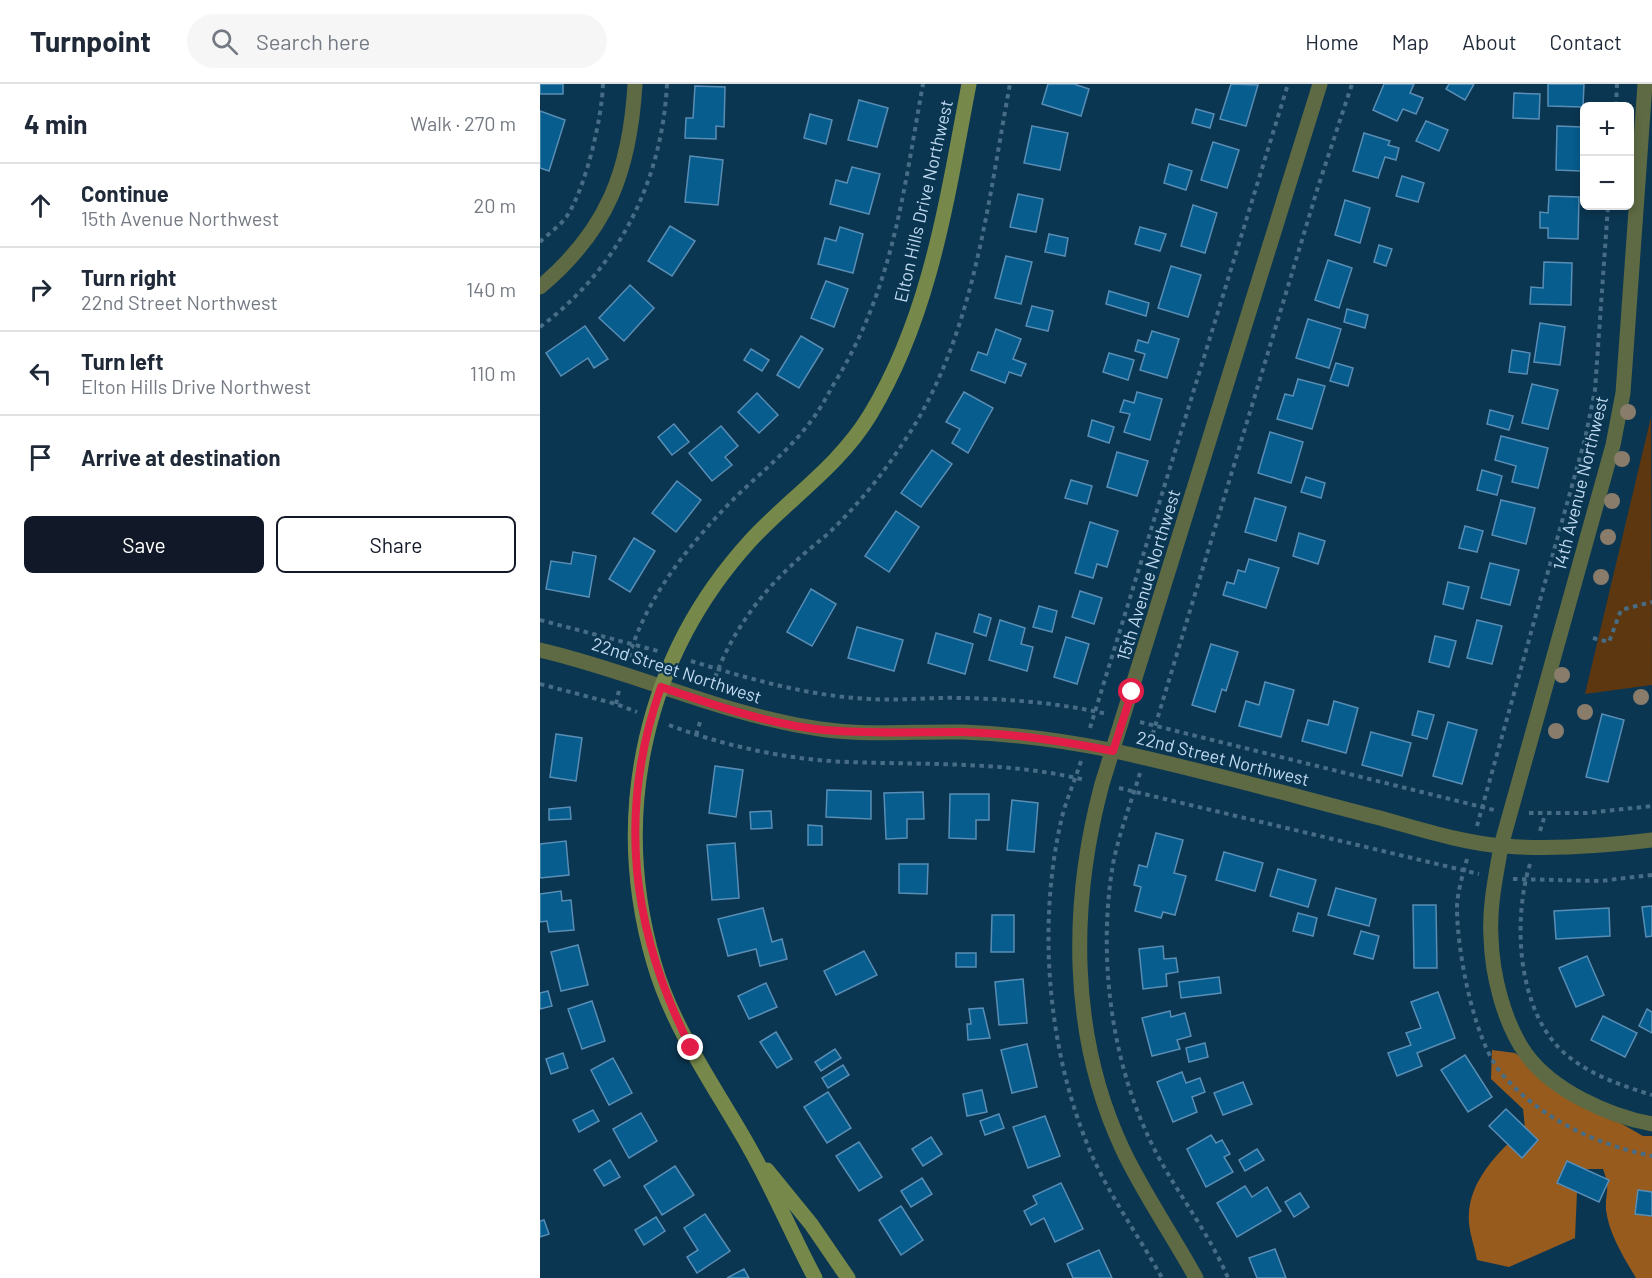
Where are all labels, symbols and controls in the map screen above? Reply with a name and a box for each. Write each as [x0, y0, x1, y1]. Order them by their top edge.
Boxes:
search box [187, 14, 607, 68]
text: Turnpoint [30, 24, 151, 58]
icon: search [208, 25, 241, 58]
text: Search here [256, 28, 370, 54]
text: Home [1305, 29, 1359, 54]
text: Map [1392, 29, 1429, 54]
text: About [1462, 29, 1517, 54]
text: Contact [1550, 29, 1622, 54]
street label: Elton Hills Drive Northwest [889, 98, 957, 304]
map controls [1580, 102, 1634, 210]
button: + [1580, 102, 1634, 156]
text: 4 min [24, 108, 88, 139]
text: Walk · 270 m [410, 111, 516, 135]
button: − [1580, 156, 1634, 210]
text: Continue [81, 180, 169, 206]
icon: ahead [24, 189, 57, 222]
text: 20 m [473, 193, 516, 217]
text: 15th Avenue Northwest [81, 206, 279, 230]
text: Turn right [81, 264, 176, 290]
icon: right [24, 273, 57, 306]
text: 140 m [466, 277, 516, 301]
text: 22nd Street Northwest [81, 290, 278, 314]
text: Turn left [81, 348, 164, 374]
icon: left [24, 357, 57, 390]
text: 110 m [470, 361, 516, 385]
text: Elton Hills Drive Northwest [81, 374, 311, 398]
street label: 14th Avenue Northwest [1548, 393, 1612, 573]
icon: arrive [24, 441, 57, 474]
text: Arrive at destination [81, 444, 280, 470]
street label: 15th Avenue Northwest [1111, 486, 1185, 664]
button: Save [24, 516, 264, 573]
button: Share [276, 516, 516, 573]
street label: 22nd Street Northwest [589, 632, 765, 708]
route start [1118, 678, 1144, 704]
street label: 22nd Street Northwest [1134, 726, 1312, 790]
route end [677, 1034, 703, 1060]

